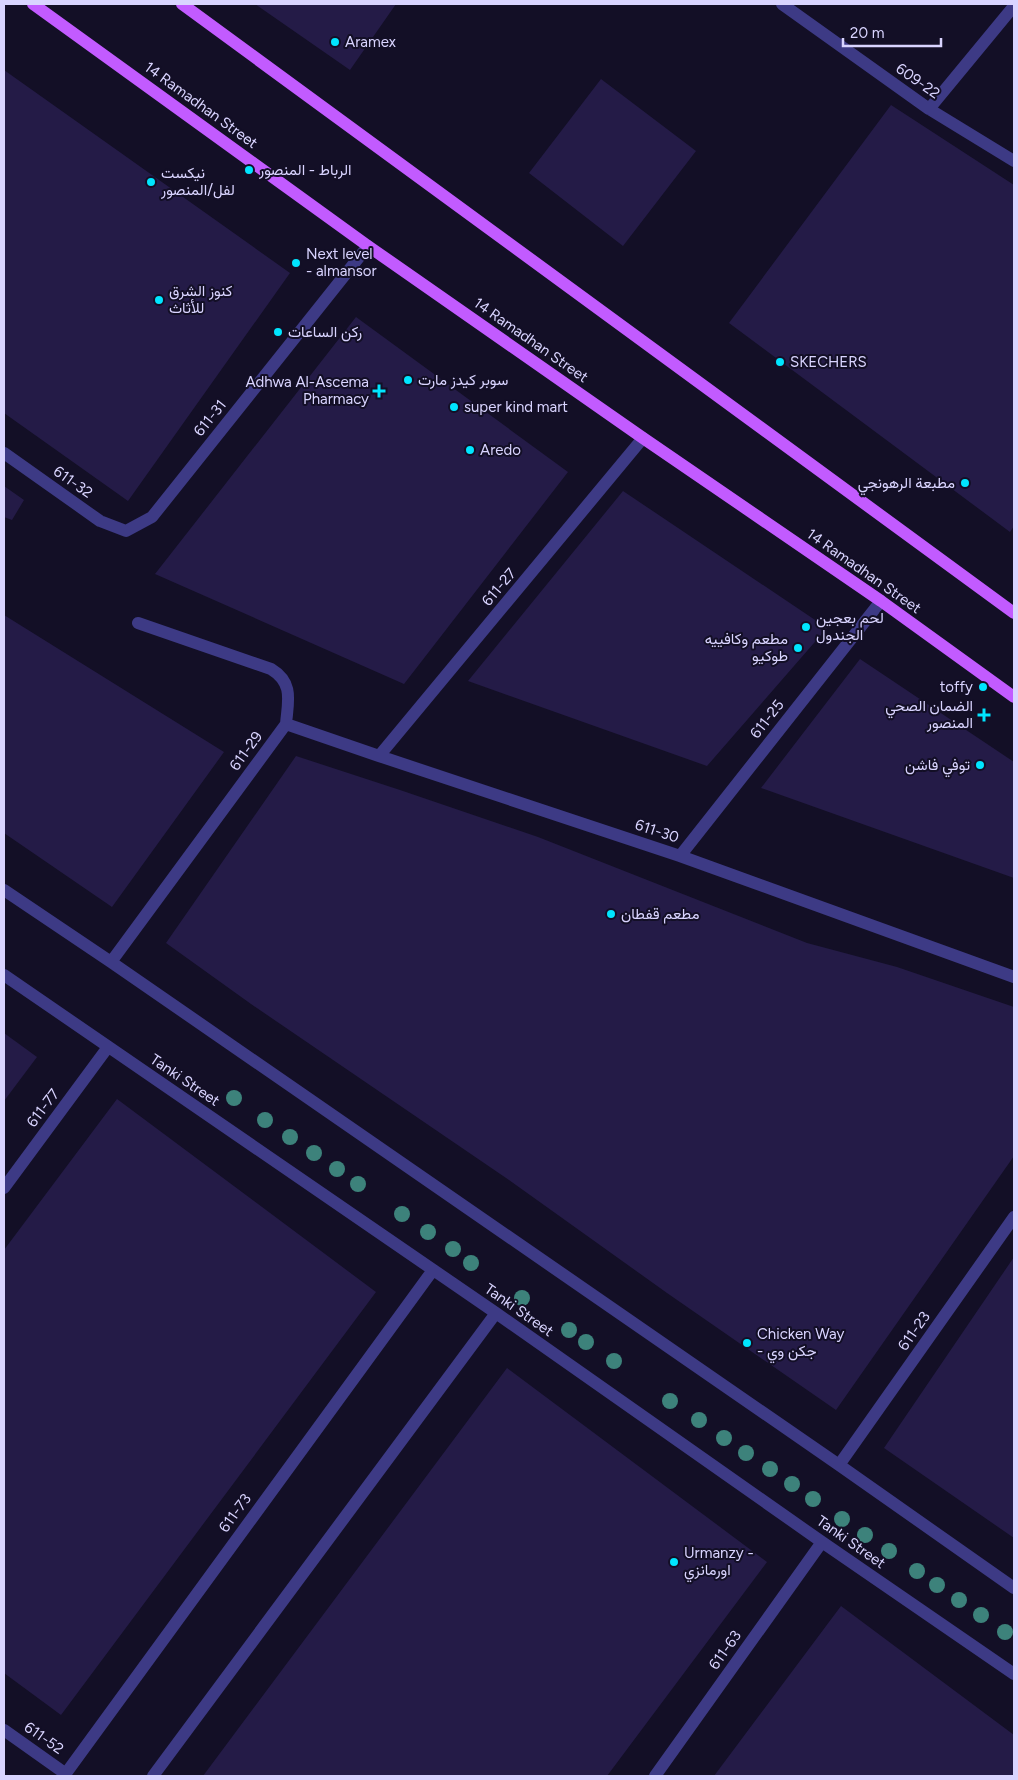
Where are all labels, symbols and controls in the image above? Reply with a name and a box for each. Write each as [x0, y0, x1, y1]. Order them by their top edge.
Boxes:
scale bar [843, 15, 940, 47]
text: 20 m [850, 24, 884, 42]
place label: Aramex [345, 33, 396, 51]
marker: Aramex [329, 36, 341, 48]
street label: 14 Ramadhan Street [141, 58, 261, 152]
street label: 609-22 [893, 59, 943, 103]
place label: الرباط - المنصور [258, 161, 352, 179]
place label: نيكست لفل/المنصور [160, 164, 235, 199]
marker: الرباط - المنصور [243, 164, 255, 176]
marker: نيكست لفل/المنصور [145, 176, 157, 188]
place label: Next level - almansor [306, 245, 376, 280]
marker: Next level - almansor [290, 257, 302, 269]
place label: كنوز الشرق للأثاث [169, 282, 233, 317]
marker: كنوز الشرق للأثاث [153, 294, 165, 306]
street label: 14 Ramadhan Street [470, 294, 592, 386]
place label: ركن الساعات [288, 323, 362, 342]
marker: ركن الساعات [272, 326, 284, 338]
place label: SKECHERS [790, 353, 867, 371]
marker: SKECHERS [774, 356, 786, 368]
place label: سوبر كيدز مارت [418, 371, 509, 389]
place label: Adhwa Al-Ascema Pharmacy [245, 373, 369, 408]
marker: سوبر كيدز مارت [402, 374, 414, 386]
marker: Adhwa Al-Ascema Pharmacy [373, 385, 385, 397]
street label: 611-31 [190, 396, 230, 440]
place label: super kind mart [464, 398, 568, 416]
marker: super kind mart [448, 401, 460, 413]
place label: Aredo [480, 441, 521, 459]
marker: Aredo [464, 444, 476, 456]
street label: 611-32 [50, 462, 96, 502]
place label: مطبعة الرهونجي [858, 474, 955, 496]
marker: مطبعة الرهونجي [959, 477, 971, 489]
street label: 14 Ramadhan Street [803, 525, 925, 617]
street label: 611-27 [478, 565, 520, 609]
place label: لحم بعجين الجندول [816, 609, 884, 644]
marker: لحم بعجين الجندول [800, 621, 812, 633]
place label: مطعم وکافییه طوکیو [705, 630, 788, 665]
marker: مطعم وکافییه طوکیو [792, 642, 804, 654]
place label: toffy [940, 678, 973, 696]
marker: toffy [977, 681, 989, 693]
street label: 611-25 [746, 696, 788, 742]
place label: الضمان الصحي المنصور [885, 697, 973, 732]
marker: الضمان الصحي المنصور [977, 708, 991, 722]
street label: 611-29 [226, 728, 266, 774]
place label: توفي فاشن [905, 756, 970, 778]
marker: توفي فاشن [974, 759, 986, 771]
street label: 611-30 [633, 815, 681, 847]
place label: مطعم قفطان [621, 905, 699, 924]
marker: مطعم قفطان [605, 908, 617, 920]
street label: Tanki Street [147, 1050, 223, 1110]
street label: 611-77 [23, 1085, 63, 1131]
street label: Tanki Street [481, 1280, 557, 1340]
street label: 611-23 [894, 1308, 934, 1354]
place label: Chicken Way - جكن وي [757, 1325, 844, 1364]
marker: Chicken Way - جكن وي [741, 1337, 753, 1349]
street label: 611-73 [215, 1490, 255, 1536]
street label: Tanki Street [813, 1512, 889, 1572]
place label: Urmanzy - اورمانزي [684, 1544, 754, 1583]
marker: Urmanzy - اورمانزي [668, 1556, 680, 1568]
street label: 611-63 [705, 1627, 745, 1673]
street label: 611-52 [21, 1718, 67, 1758]

